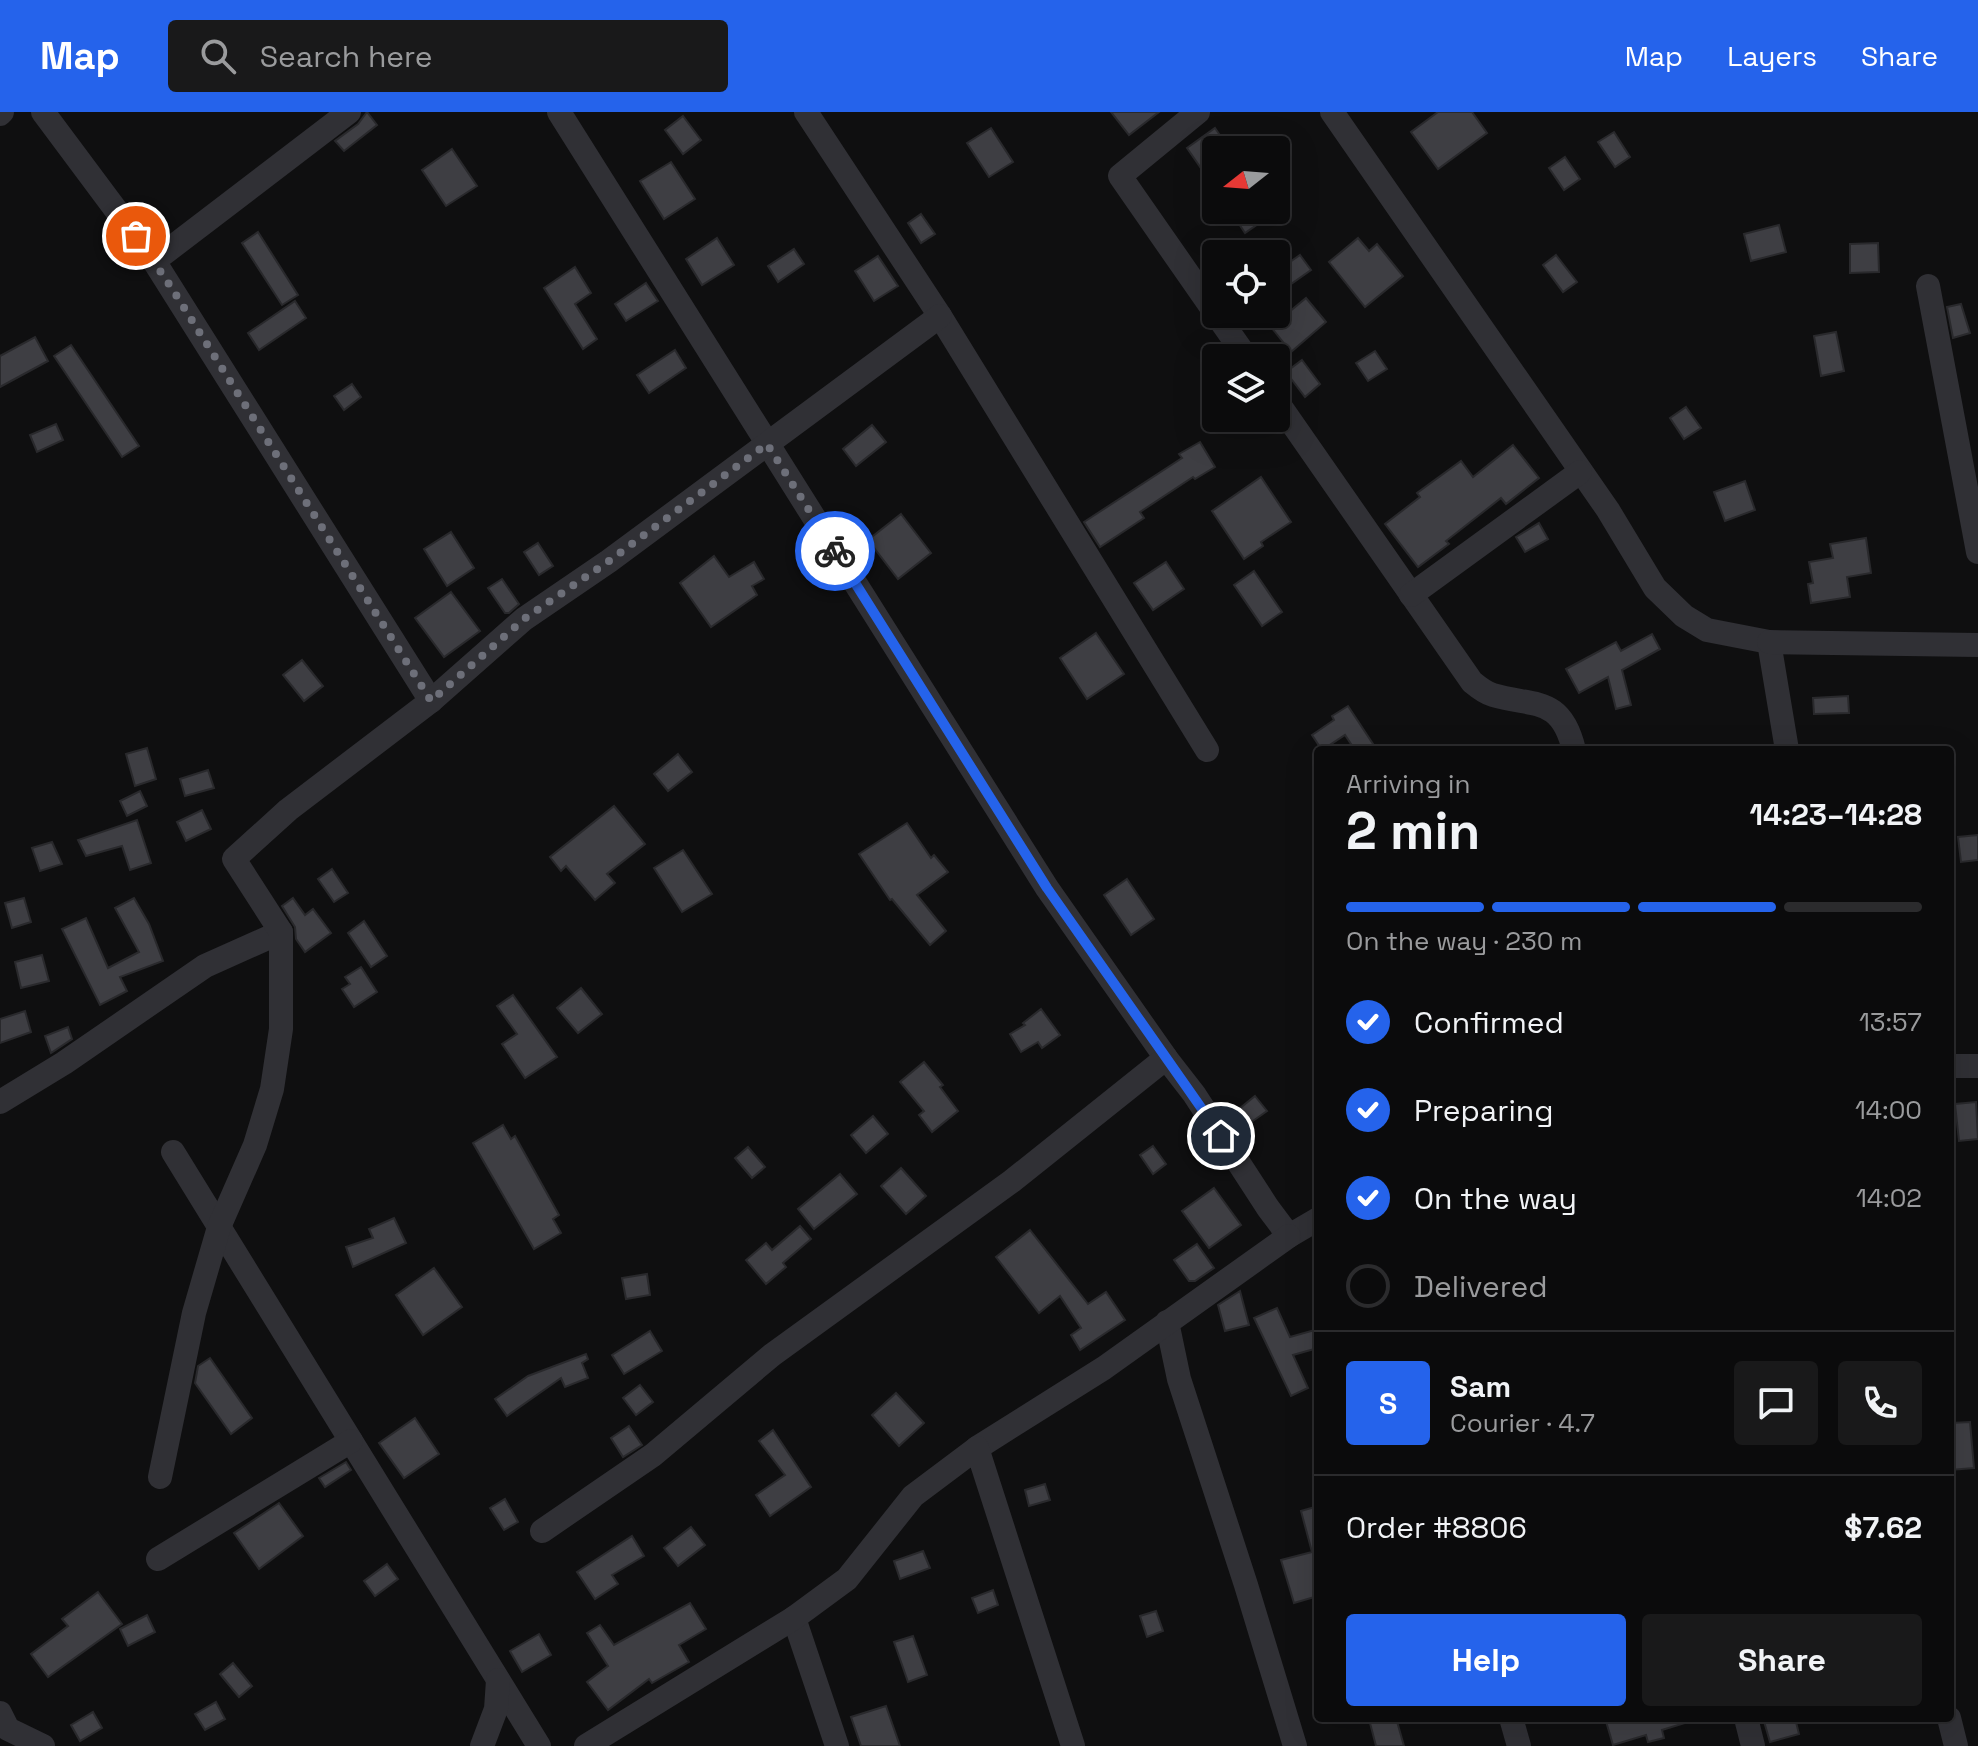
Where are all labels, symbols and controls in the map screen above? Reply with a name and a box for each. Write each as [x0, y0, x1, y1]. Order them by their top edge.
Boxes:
search box [168, 20, 728, 92]
text: Map [40, 32, 120, 80]
icon: search [196, 34, 240, 78]
text: Search here [260, 37, 433, 76]
text: Map [1625, 38, 1683, 74]
text: Layers [1727, 38, 1817, 74]
text: Share [1861, 38, 1938, 74]
north arrow [1202, 136, 1290, 224]
map controls [1202, 136, 1290, 432]
pin [102, 202, 170, 270]
icon: bag [114, 214, 158, 258]
button: locate [1202, 240, 1290, 328]
button: layers [1202, 344, 1290, 432]
courier [795, 511, 875, 591]
icon: bike [813, 529, 857, 573]
text: Arriving in [1346, 767, 1470, 801]
text: 14:23–14:28 [1749, 795, 1922, 834]
text: 2 min [1346, 798, 1480, 864]
text: On the way · 230 m [1346, 924, 1582, 958]
icon: check [1346, 1000, 1390, 1044]
text: Confirmed [1414, 1003, 1564, 1042]
text: 13:57 [1859, 1005, 1922, 1039]
icon: check [1346, 1088, 1390, 1132]
text: Preparing [1414, 1091, 1553, 1130]
text: 14:00 [1855, 1093, 1922, 1127]
pin [1187, 1102, 1255, 1170]
icon: home [1199, 1114, 1243, 1158]
icon: check [1346, 1176, 1390, 1220]
text: On the way [1414, 1179, 1577, 1218]
text: 14:02 [1856, 1181, 1922, 1215]
text: Delivered [1414, 1267, 1548, 1306]
button: chat [1734, 1361, 1818, 1445]
button: phone [1838, 1361, 1922, 1445]
text: Sam [1450, 1367, 1511, 1406]
text: S [1379, 1384, 1397, 1423]
text: Courier · 4.7 [1450, 1406, 1595, 1440]
text: Order #8806 [1346, 1508, 1527, 1547]
text: $7.62 [1844, 1508, 1922, 1547]
button: Help [1346, 1614, 1626, 1706]
button: Share [1642, 1614, 1922, 1706]

